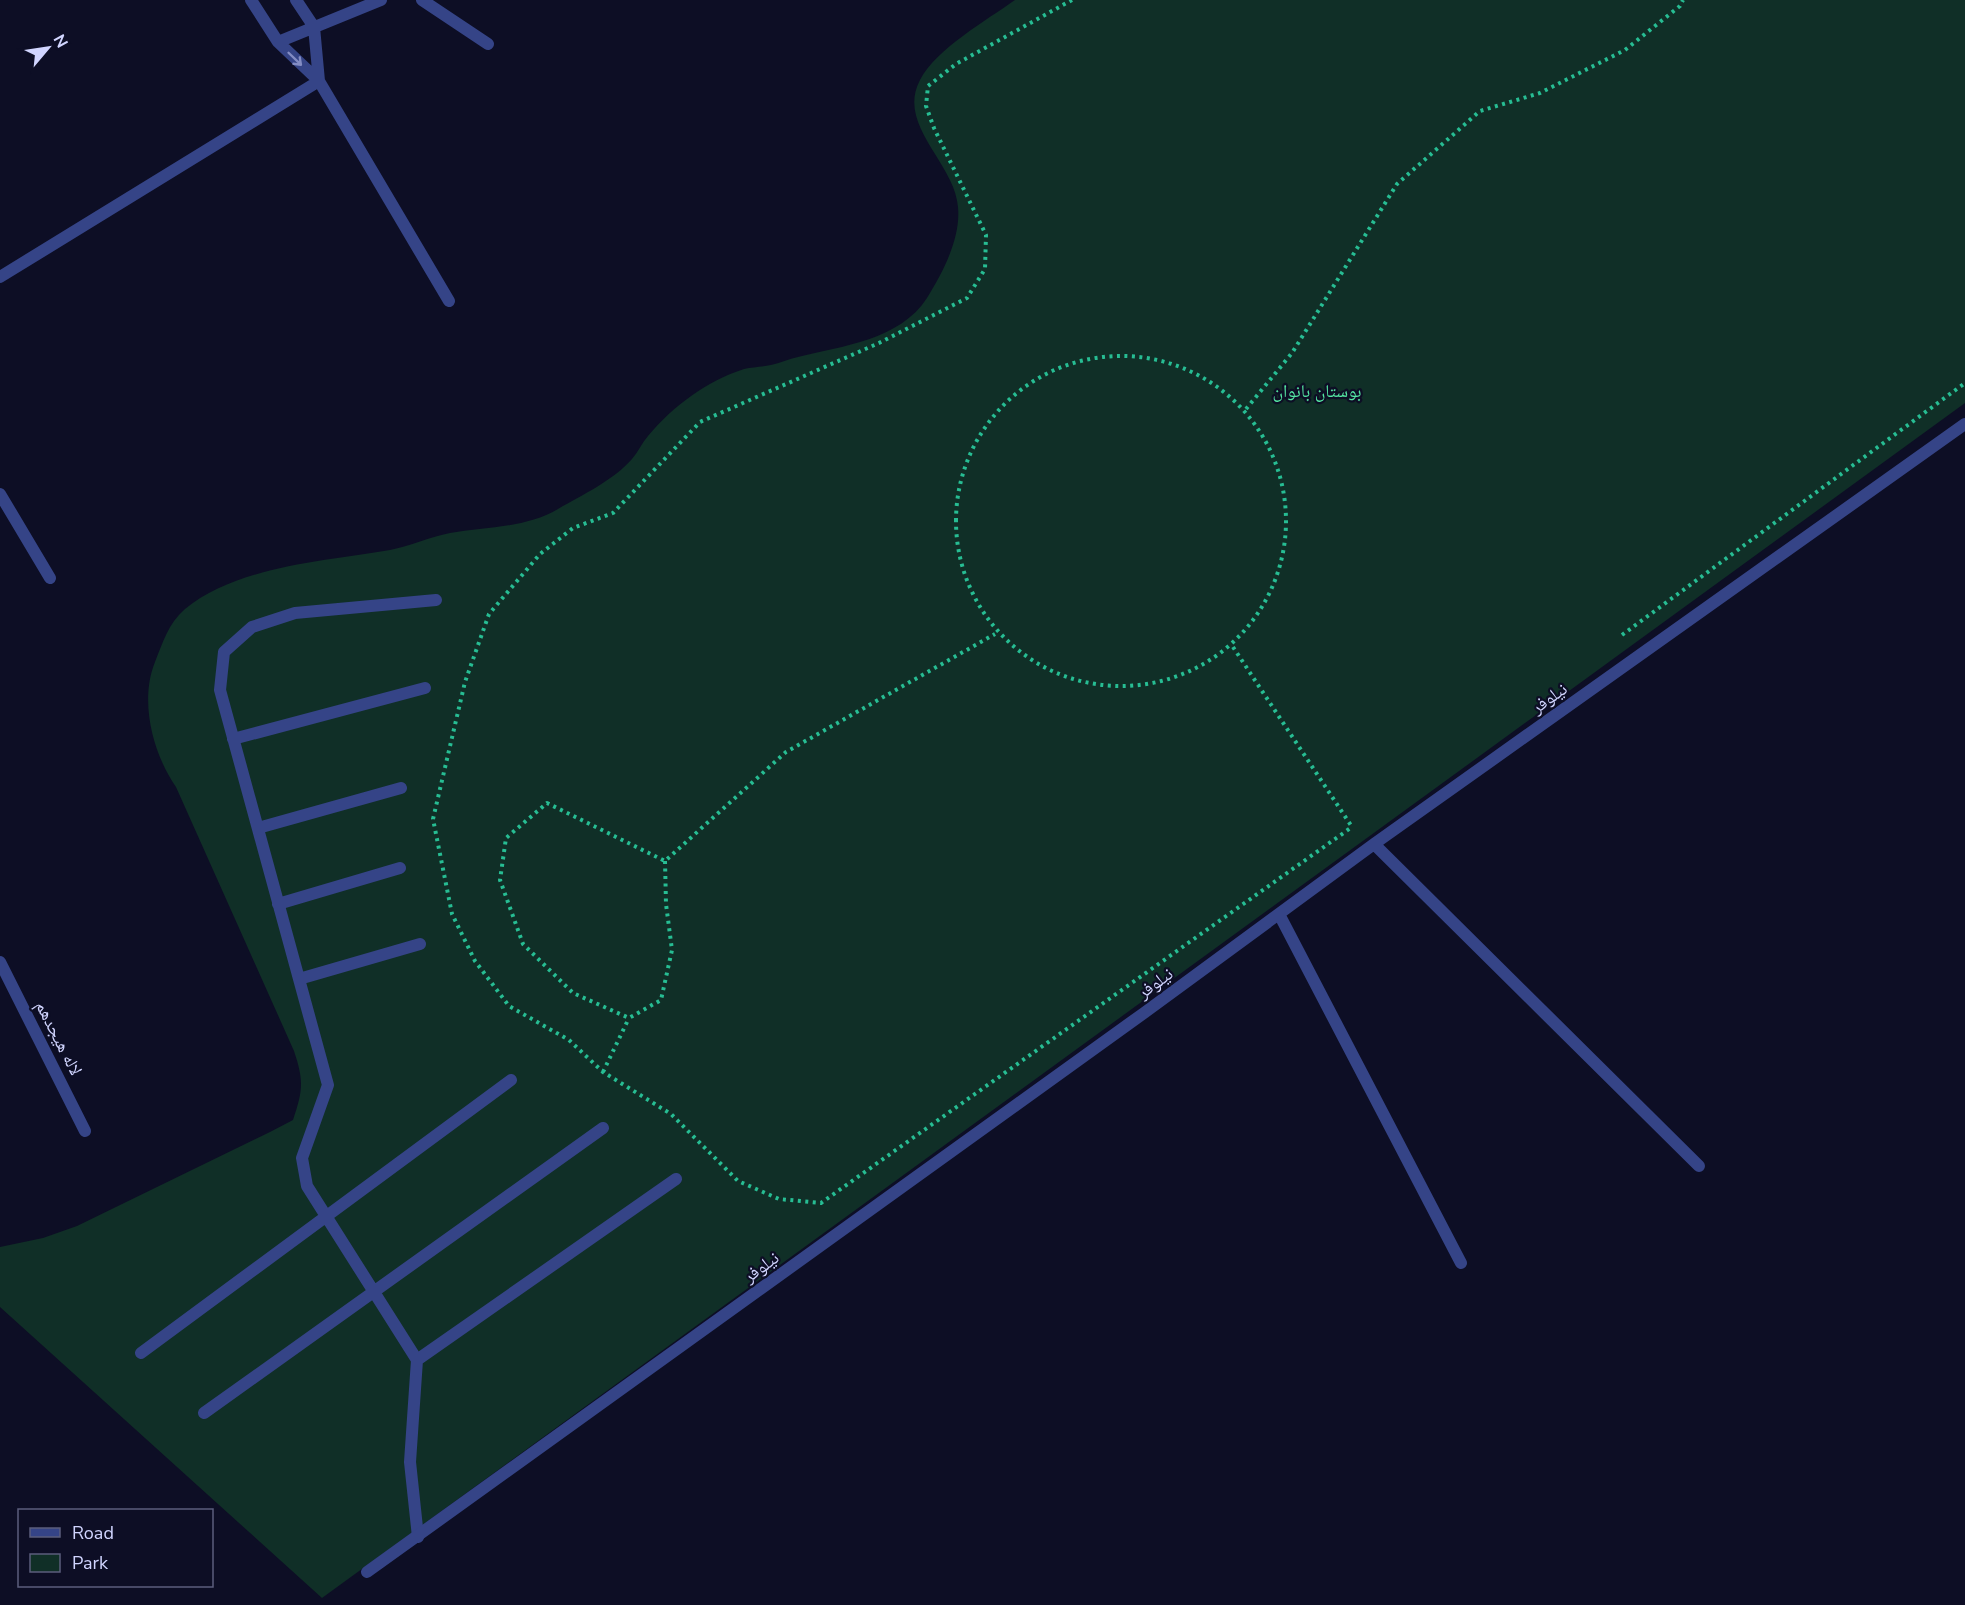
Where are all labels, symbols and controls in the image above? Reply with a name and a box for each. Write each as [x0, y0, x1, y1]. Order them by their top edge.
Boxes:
north arrow [18, 18, 78, 78]
text: N [48, 31, 73, 52]
one-way arrow [288, 52, 303, 66]
park label: بوستان بانوان [1272, 379, 1362, 403]
street label: نیلوفر [1525, 677, 1572, 720]
street label: نیلوفر [1131, 962, 1178, 1005]
street label: لاله هیجدهم [30, 997, 88, 1079]
street label: نیلوفر [737, 1246, 784, 1289]
legend [18, 1509, 213, 1587]
text: Road [72, 1521, 114, 1545]
text: Park [72, 1551, 109, 1575]

